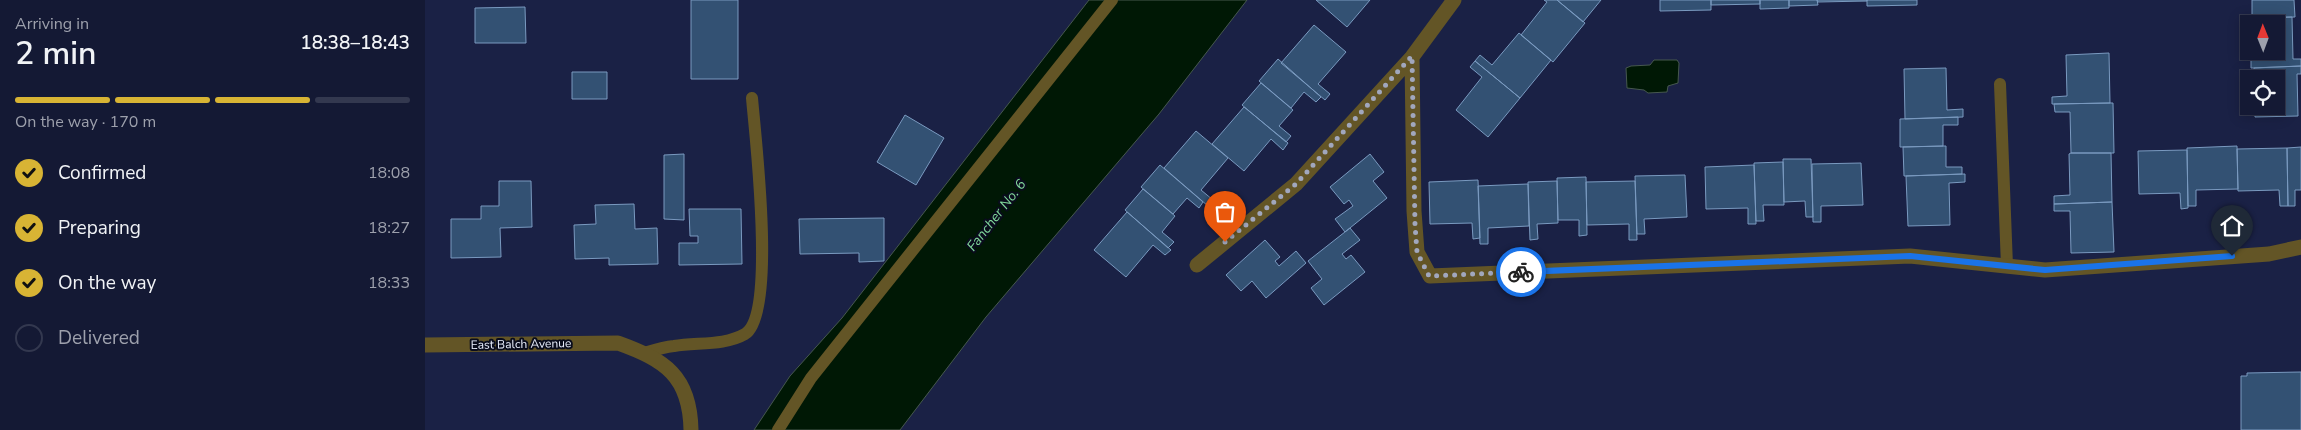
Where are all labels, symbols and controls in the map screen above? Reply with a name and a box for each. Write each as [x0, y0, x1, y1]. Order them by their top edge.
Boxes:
text: Arriving in [15, 13, 89, 35]
north arrow [2240, 15, 2285, 60]
map controls [2240, 15, 2285, 115]
text: 18:38–18:43 [300, 30, 410, 56]
text: 2 min [15, 32, 97, 75]
button: locate [2240, 70, 2285, 115]
text: On the way · 170 m [15, 111, 156, 133]
icon: check [15, 159, 43, 187]
text: Confirmed [58, 160, 146, 186]
text: 18:08 [368, 162, 410, 184]
water label: Fancher No. 6 [962, 175, 1031, 255]
pin [1204, 191, 1246, 242]
icon: bag [1211, 198, 1239, 226]
pin [2211, 205, 2253, 256]
icon: home [2218, 212, 2246, 240]
icon: check [15, 214, 43, 242]
text: Preparing [58, 215, 141, 241]
text: 18:27 [368, 217, 410, 239]
courier [1496, 247, 1546, 297]
icon: bike [1507, 258, 1535, 286]
icon: check [15, 269, 43, 297]
text: On the way [58, 270, 156, 296]
text: 18:33 [368, 272, 410, 294]
text: Delivered [58, 325, 140, 351]
street label: East Balch Avenue [471, 335, 571, 353]

